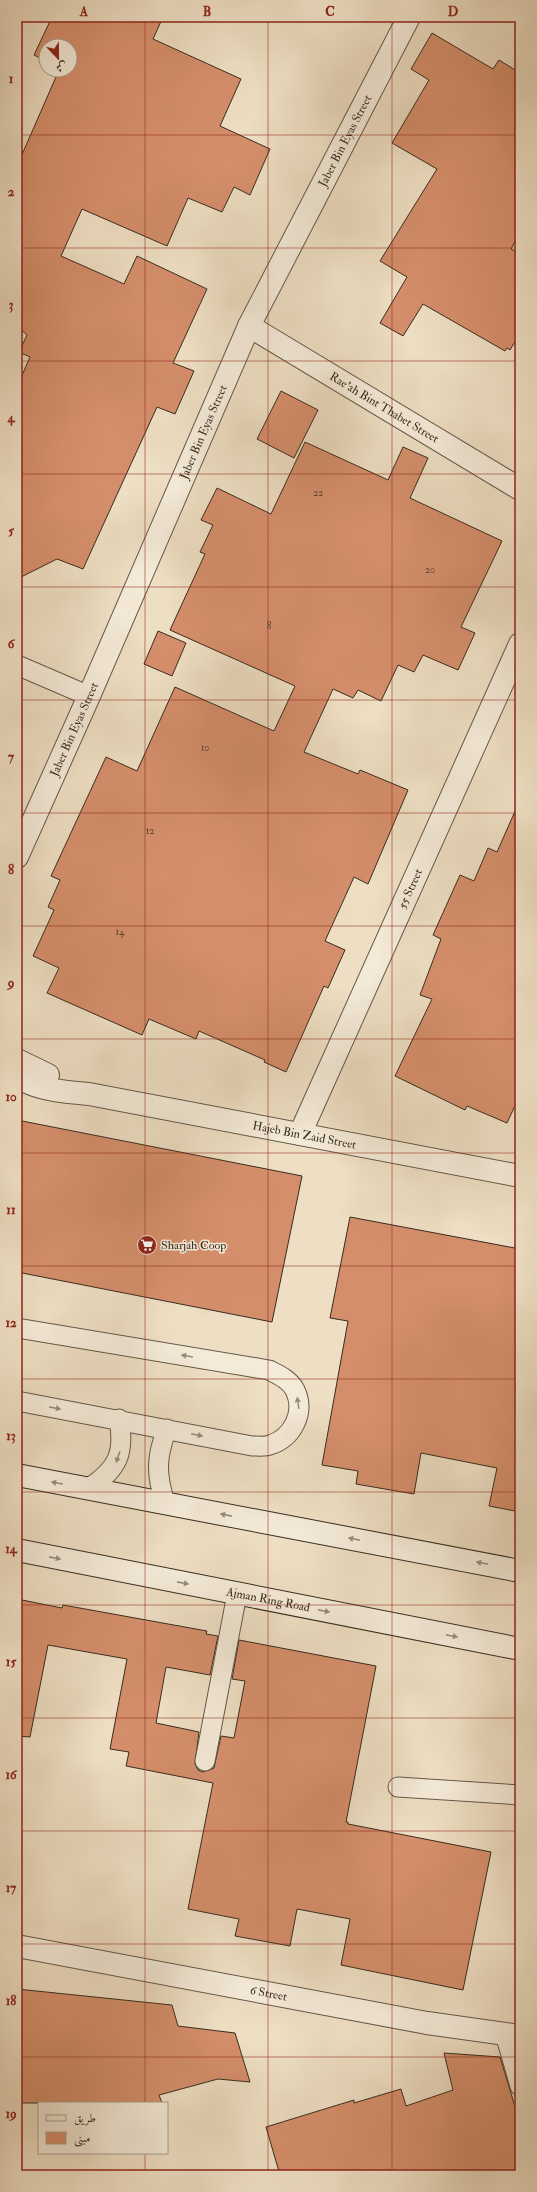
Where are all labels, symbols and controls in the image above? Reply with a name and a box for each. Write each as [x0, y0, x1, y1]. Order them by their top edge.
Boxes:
text: A [79, 4, 89, 20]
text: B [203, 4, 211, 20]
text: C [325, 4, 335, 20]
text: D [448, 4, 459, 20]
north arrow [38, 38, 78, 78]
text: ش [54, 59, 69, 75]
text: 1 [9, 71, 14, 87]
street label: Jaber Bin Eyas Street [315, 92, 375, 190]
text: 2 [8, 184, 15, 200]
text: 3 [9, 297, 14, 313]
street label: Rae'ah Bint Thabet Street [327, 369, 442, 447]
street label: Jaber Bin Eyas Street [176, 383, 231, 483]
text: 4 [6, 410, 15, 426]
house number: 22 [313, 487, 323, 499]
text: 5 [8, 523, 14, 539]
house number: 20 [425, 564, 435, 576]
house number: 8 [267, 620, 272, 632]
text: 6 [8, 636, 16, 652]
street label: Jaber Bin Eyas Street [47, 680, 102, 780]
house number: 10 [201, 742, 209, 754]
text: 7 [8, 749, 15, 765]
house number: 12 [146, 825, 154, 837]
text: 8 [8, 862, 14, 878]
street label: 55 Street [395, 866, 426, 911]
house number: 14 [116, 926, 125, 938]
text: 9 [6, 975, 15, 991]
text: 10 [5, 1089, 17, 1105]
street label: Hajeb Bin Zaid Street [251, 1118, 358, 1153]
text: 11 [6, 1202, 16, 1218]
supermarket icon: Sharjah Coop [136, 1234, 158, 1256]
place label: Sharjah Coop [161, 1238, 226, 1253]
text: 12 [5, 1315, 17, 1331]
one-way arrow [181, 1353, 193, 1359]
one-way arrow [295, 1397, 301, 1409]
one-way arrow [49, 1405, 62, 1411]
text: 13 [6, 1428, 16, 1444]
one-way arrow [191, 1432, 203, 1438]
one-way arrow [114, 1451, 120, 1463]
one-way arrow [51, 1479, 63, 1485]
one-way arrow [220, 1511, 232, 1517]
one-way arrow [348, 1536, 360, 1542]
text: 14 [5, 1541, 18, 1557]
one-way arrow [49, 1555, 61, 1561]
one-way arrow [476, 1560, 488, 1566]
one-way arrow [177, 1580, 189, 1586]
street label: Ajman Ring Road [224, 1584, 311, 1616]
one-way arrow [318, 1608, 330, 1614]
one-way arrow [446, 1633, 458, 1639]
text: 15 [6, 1654, 16, 1670]
text: 16 [5, 1767, 18, 1783]
text: 17 [6, 1880, 17, 1896]
street label: 6 Street [249, 1983, 288, 2005]
text: 18 [6, 1993, 16, 2009]
legend [38, 2102, 168, 2154]
text: 19 [5, 2106, 17, 2122]
text: طريق [74, 2111, 96, 2126]
text: مبنى [74, 2131, 90, 2147]

